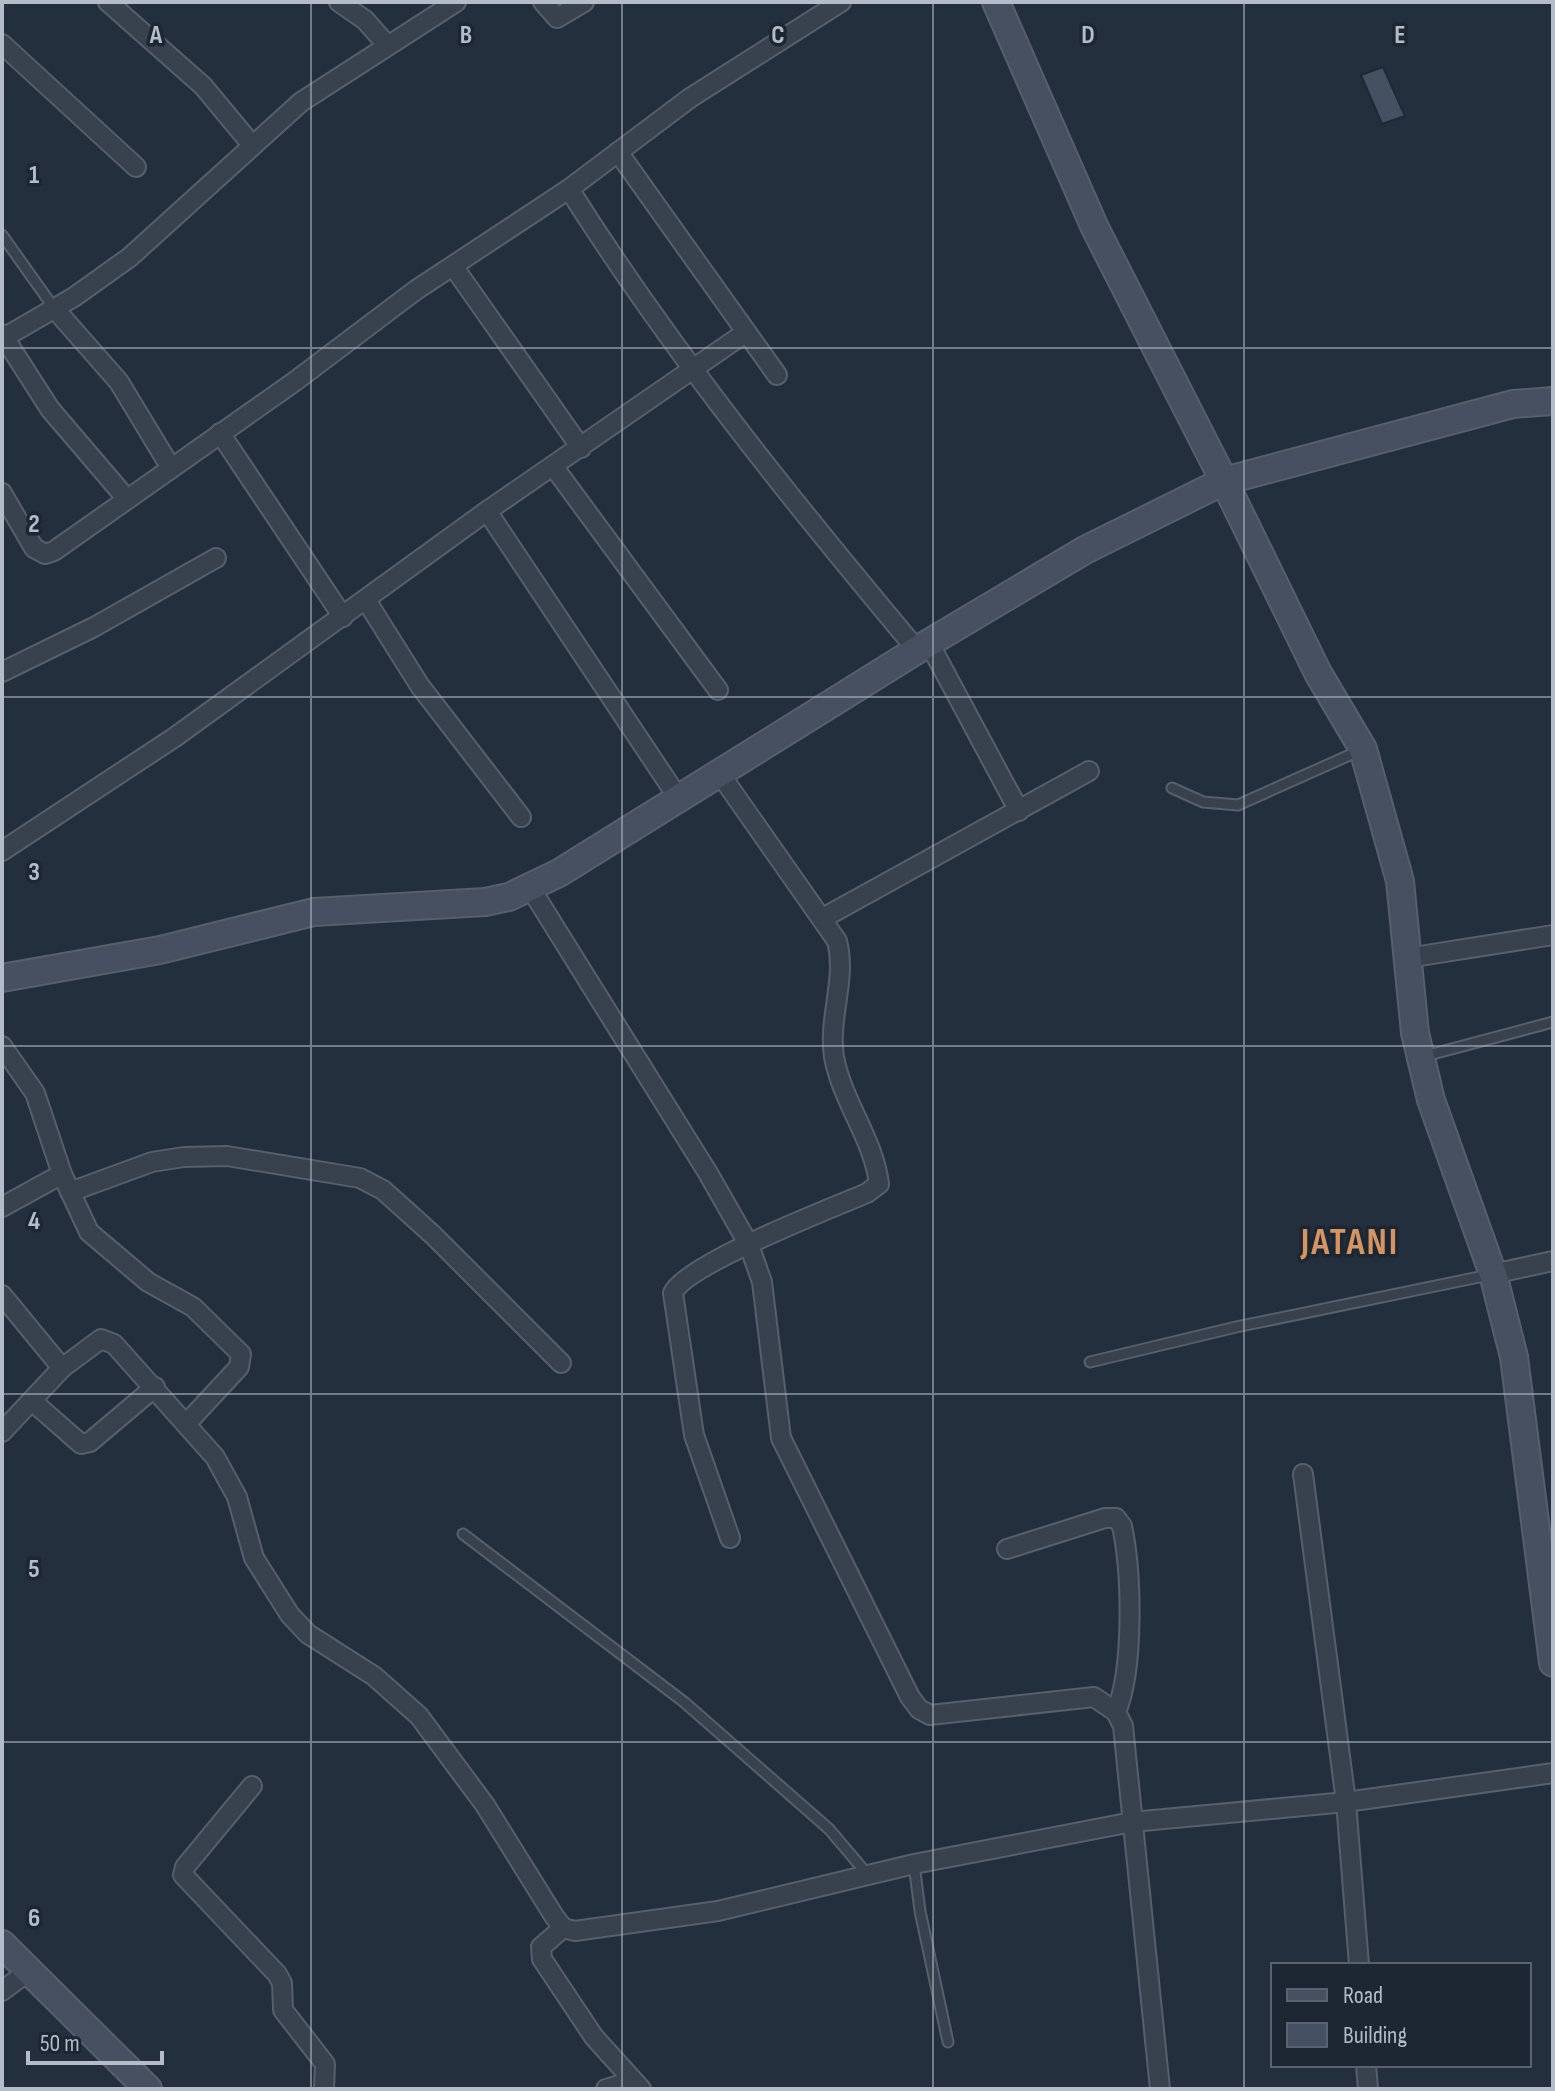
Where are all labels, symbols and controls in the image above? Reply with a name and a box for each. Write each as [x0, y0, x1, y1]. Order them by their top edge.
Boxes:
text: A [149, 20, 163, 51]
text: B [460, 20, 472, 51]
text: C [771, 20, 785, 51]
text: D [1081, 20, 1095, 51]
text: E [1394, 20, 1406, 51]
text: 1 [29, 160, 39, 191]
text: 2 [28, 509, 40, 540]
text: 3 [28, 857, 40, 888]
text: 4 [28, 1206, 40, 1237]
district label: JATANI [1300, 1220, 1399, 1265]
text: 5 [28, 1554, 40, 1585]
text: 6 [28, 1903, 40, 1934]
legend [1271, 1963, 1531, 2067]
text: Road [1343, 1981, 1383, 2010]
scale bar [28, 2015, 162, 2065]
text: Building [1343, 2021, 1407, 2050]
text: 50 m [40, 2029, 80, 2058]

